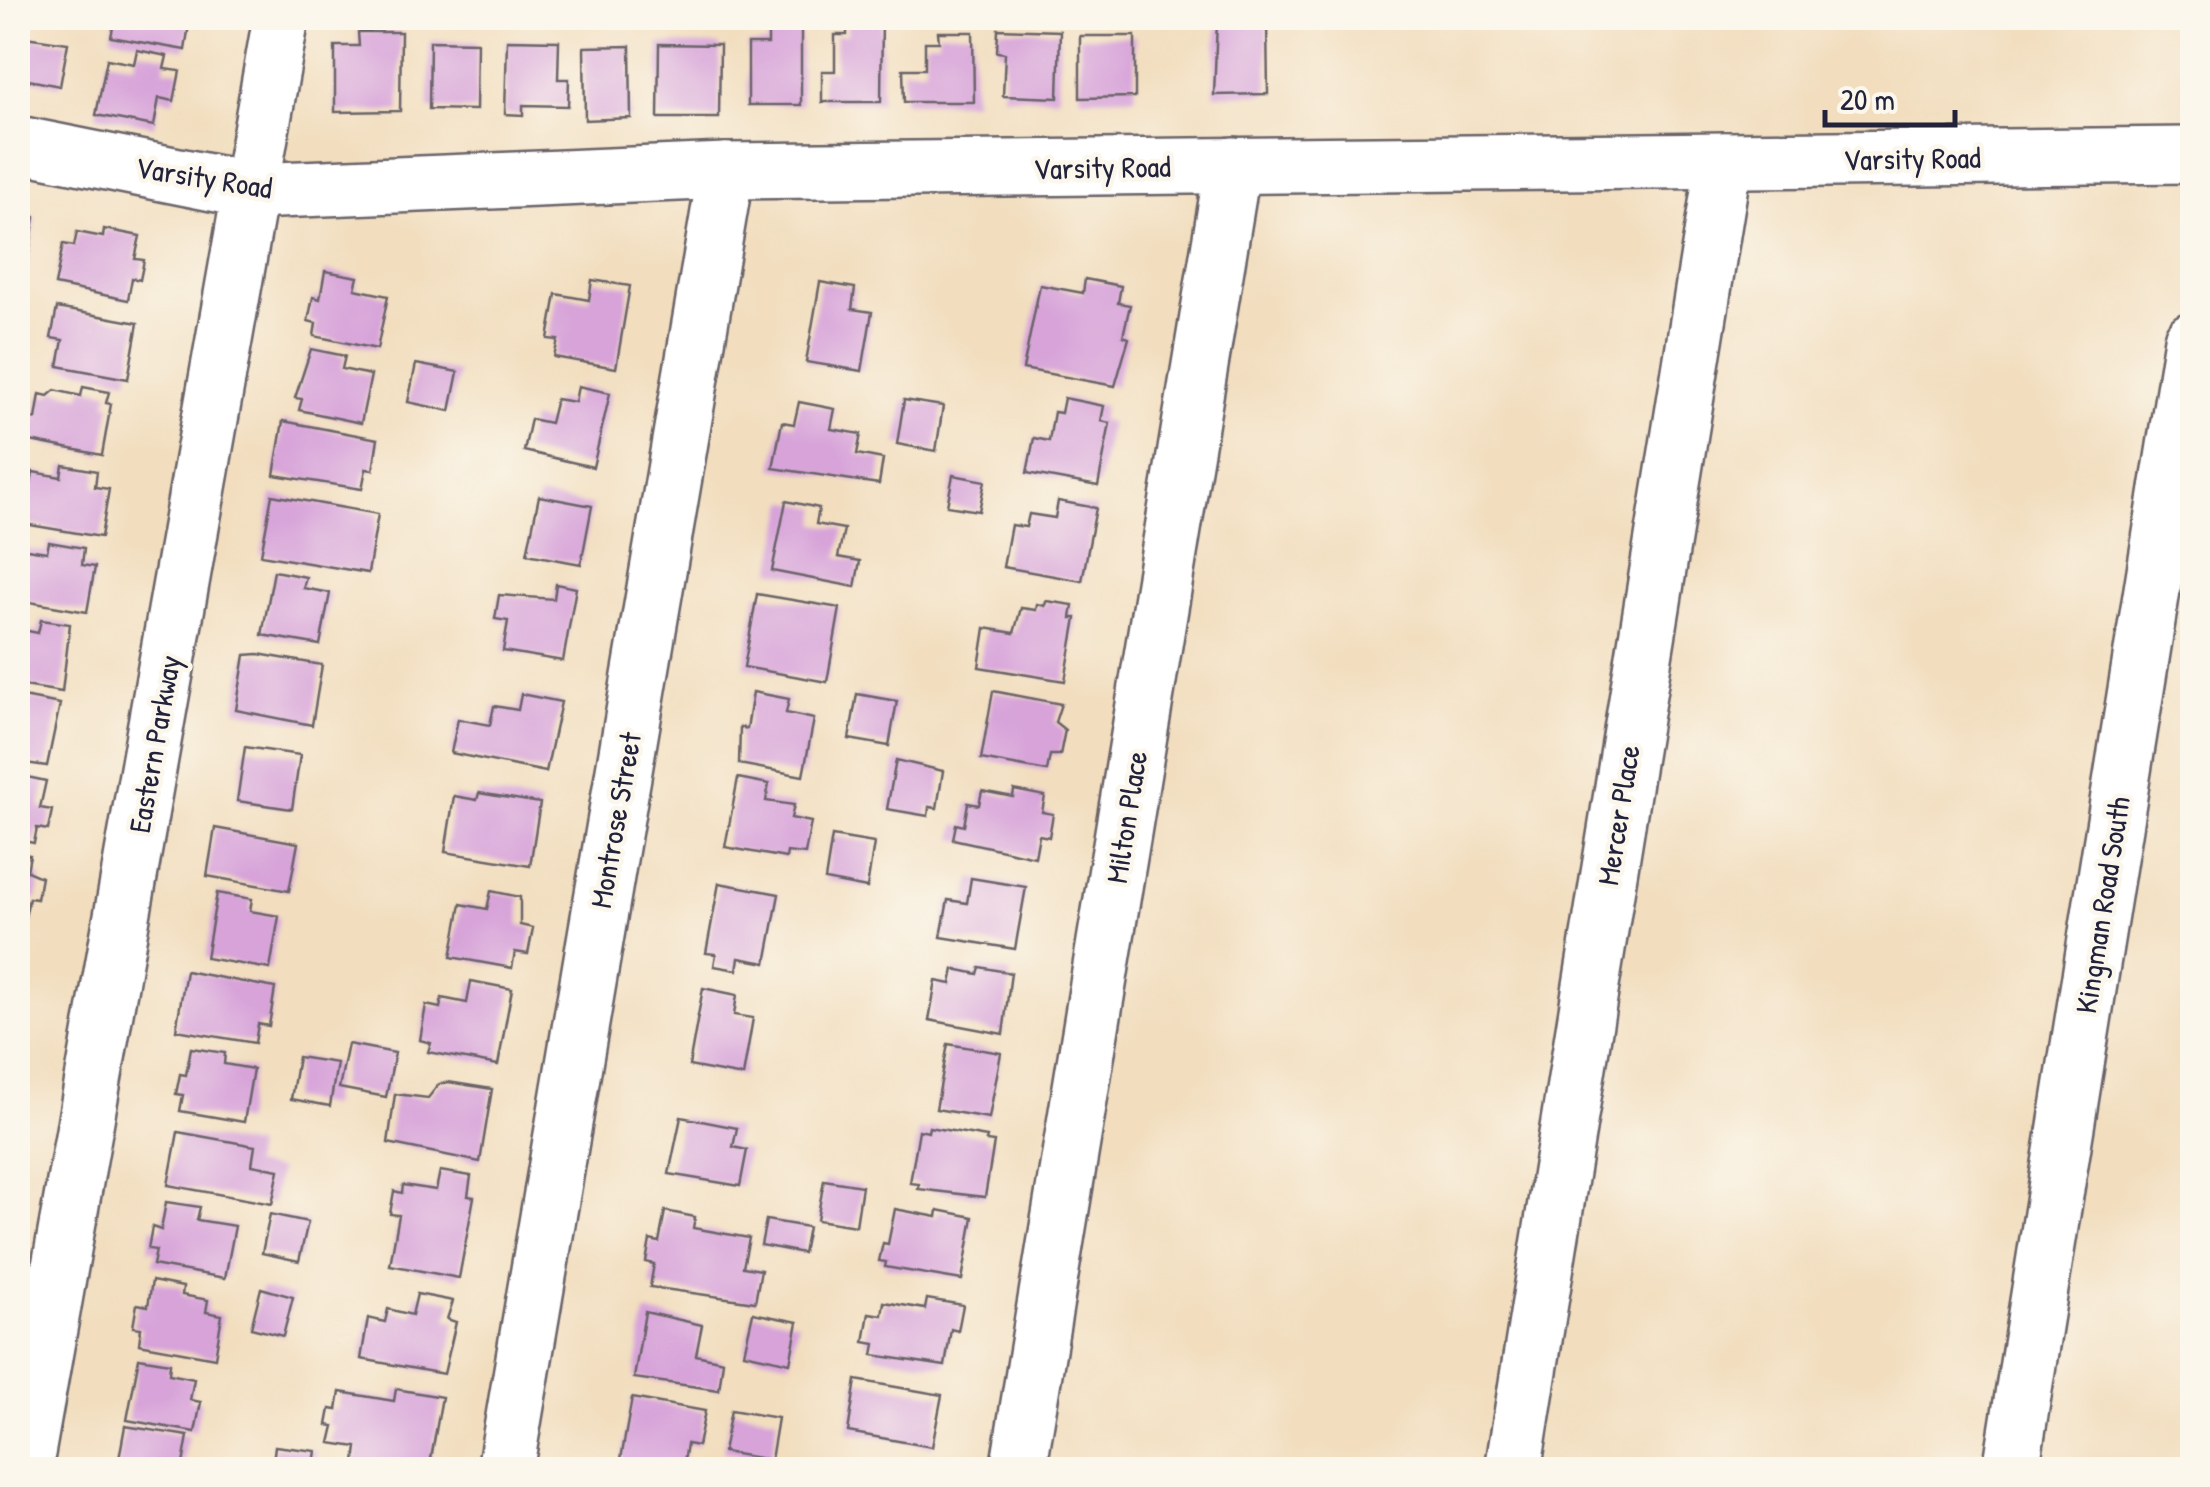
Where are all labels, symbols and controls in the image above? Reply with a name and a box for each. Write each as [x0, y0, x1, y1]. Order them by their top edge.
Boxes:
scale bar [1825, 65, 1955, 127]
text: 20 m [1840, 79, 1895, 119]
street label: Varsity Road [1843, 137, 1981, 179]
street label: Varsity Road [133, 146, 275, 208]
street label: Varsity Road [1033, 146, 1171, 188]
street label: Eastern Parkway [119, 652, 189, 836]
street label: Montrose Street [580, 728, 650, 911]
street label: Mercer Place [1587, 742, 1649, 888]
street label: Milton Place [1096, 748, 1156, 886]
street label: Kingman Road South [2065, 794, 2139, 1016]

